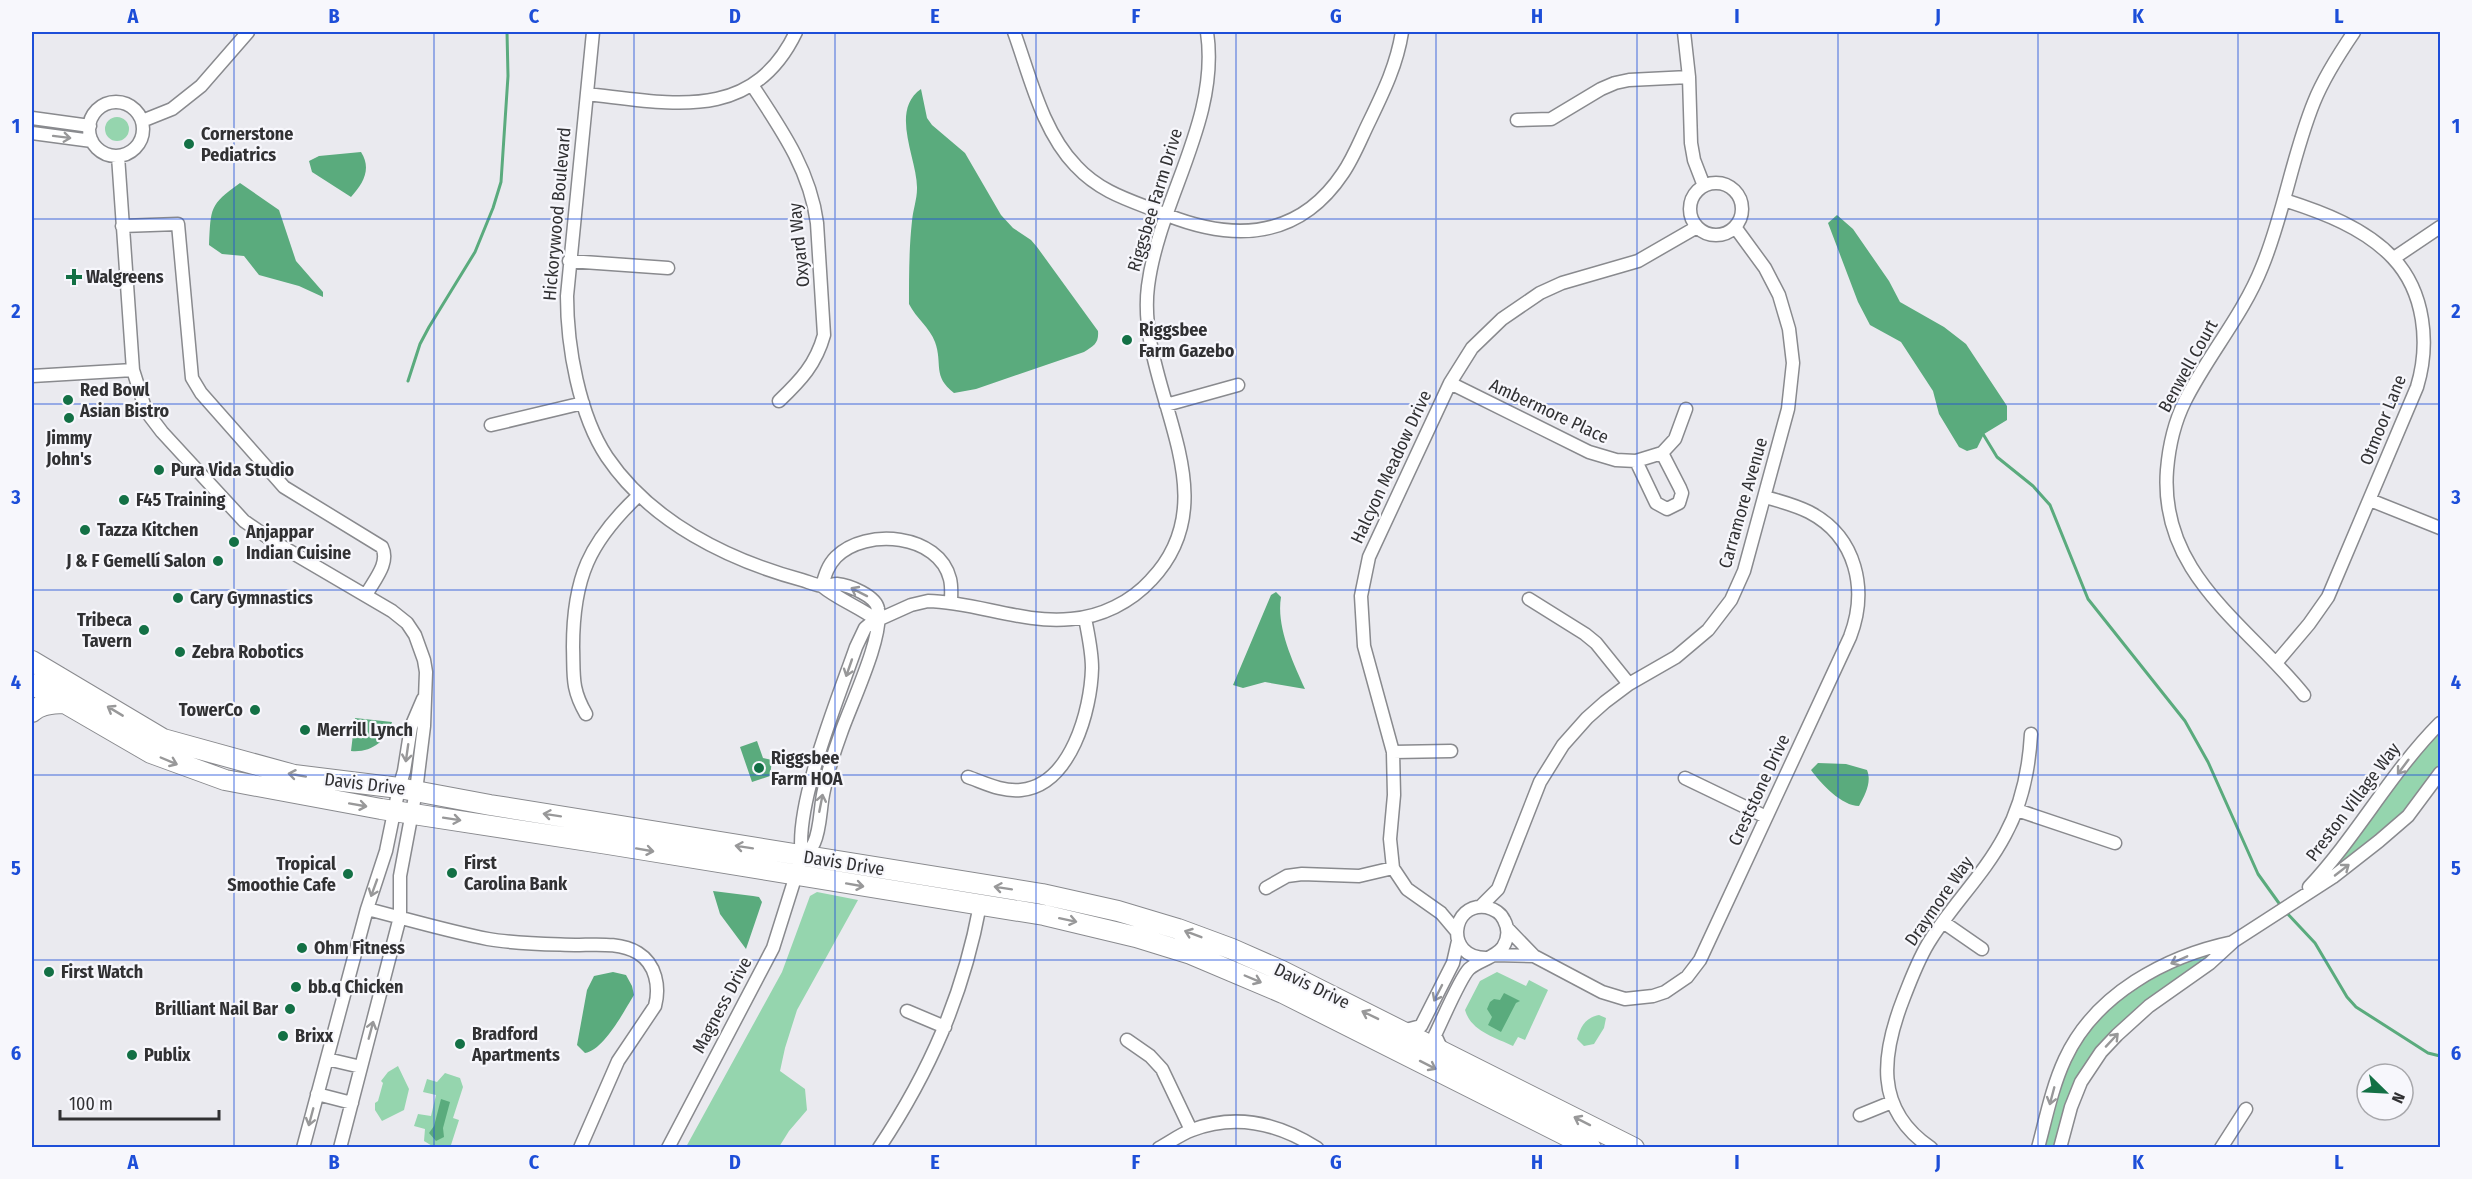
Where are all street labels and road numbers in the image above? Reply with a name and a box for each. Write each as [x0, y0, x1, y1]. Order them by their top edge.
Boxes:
street label: Hickorywood Boulevard [538, 126, 576, 302]
street label: Riggsbee Farm Drive [1123, 126, 1187, 274]
street label: Oxyard Way [784, 202, 814, 288]
street label: Benwell Court [2154, 316, 2223, 416]
street label: Otmoor Lane [2355, 371, 2411, 468]
street label: Ambermore Place [1486, 374, 1612, 448]
street label: Halcyon Meadow Drive [1346, 387, 1436, 547]
street label: Carramore Avenue [1714, 435, 1772, 571]
street label: Creststone Drive [1724, 731, 1794, 849]
street label: Preston Village Way [2301, 738, 2405, 866]
street label: Davis Drive [323, 768, 407, 800]
street label: Davis Drive [802, 846, 886, 880]
street label: Draymore Way [1900, 852, 1978, 950]
street label: Magness Drive [687, 953, 757, 1057]
street label: Davis Drive [1271, 958, 1353, 1014]

